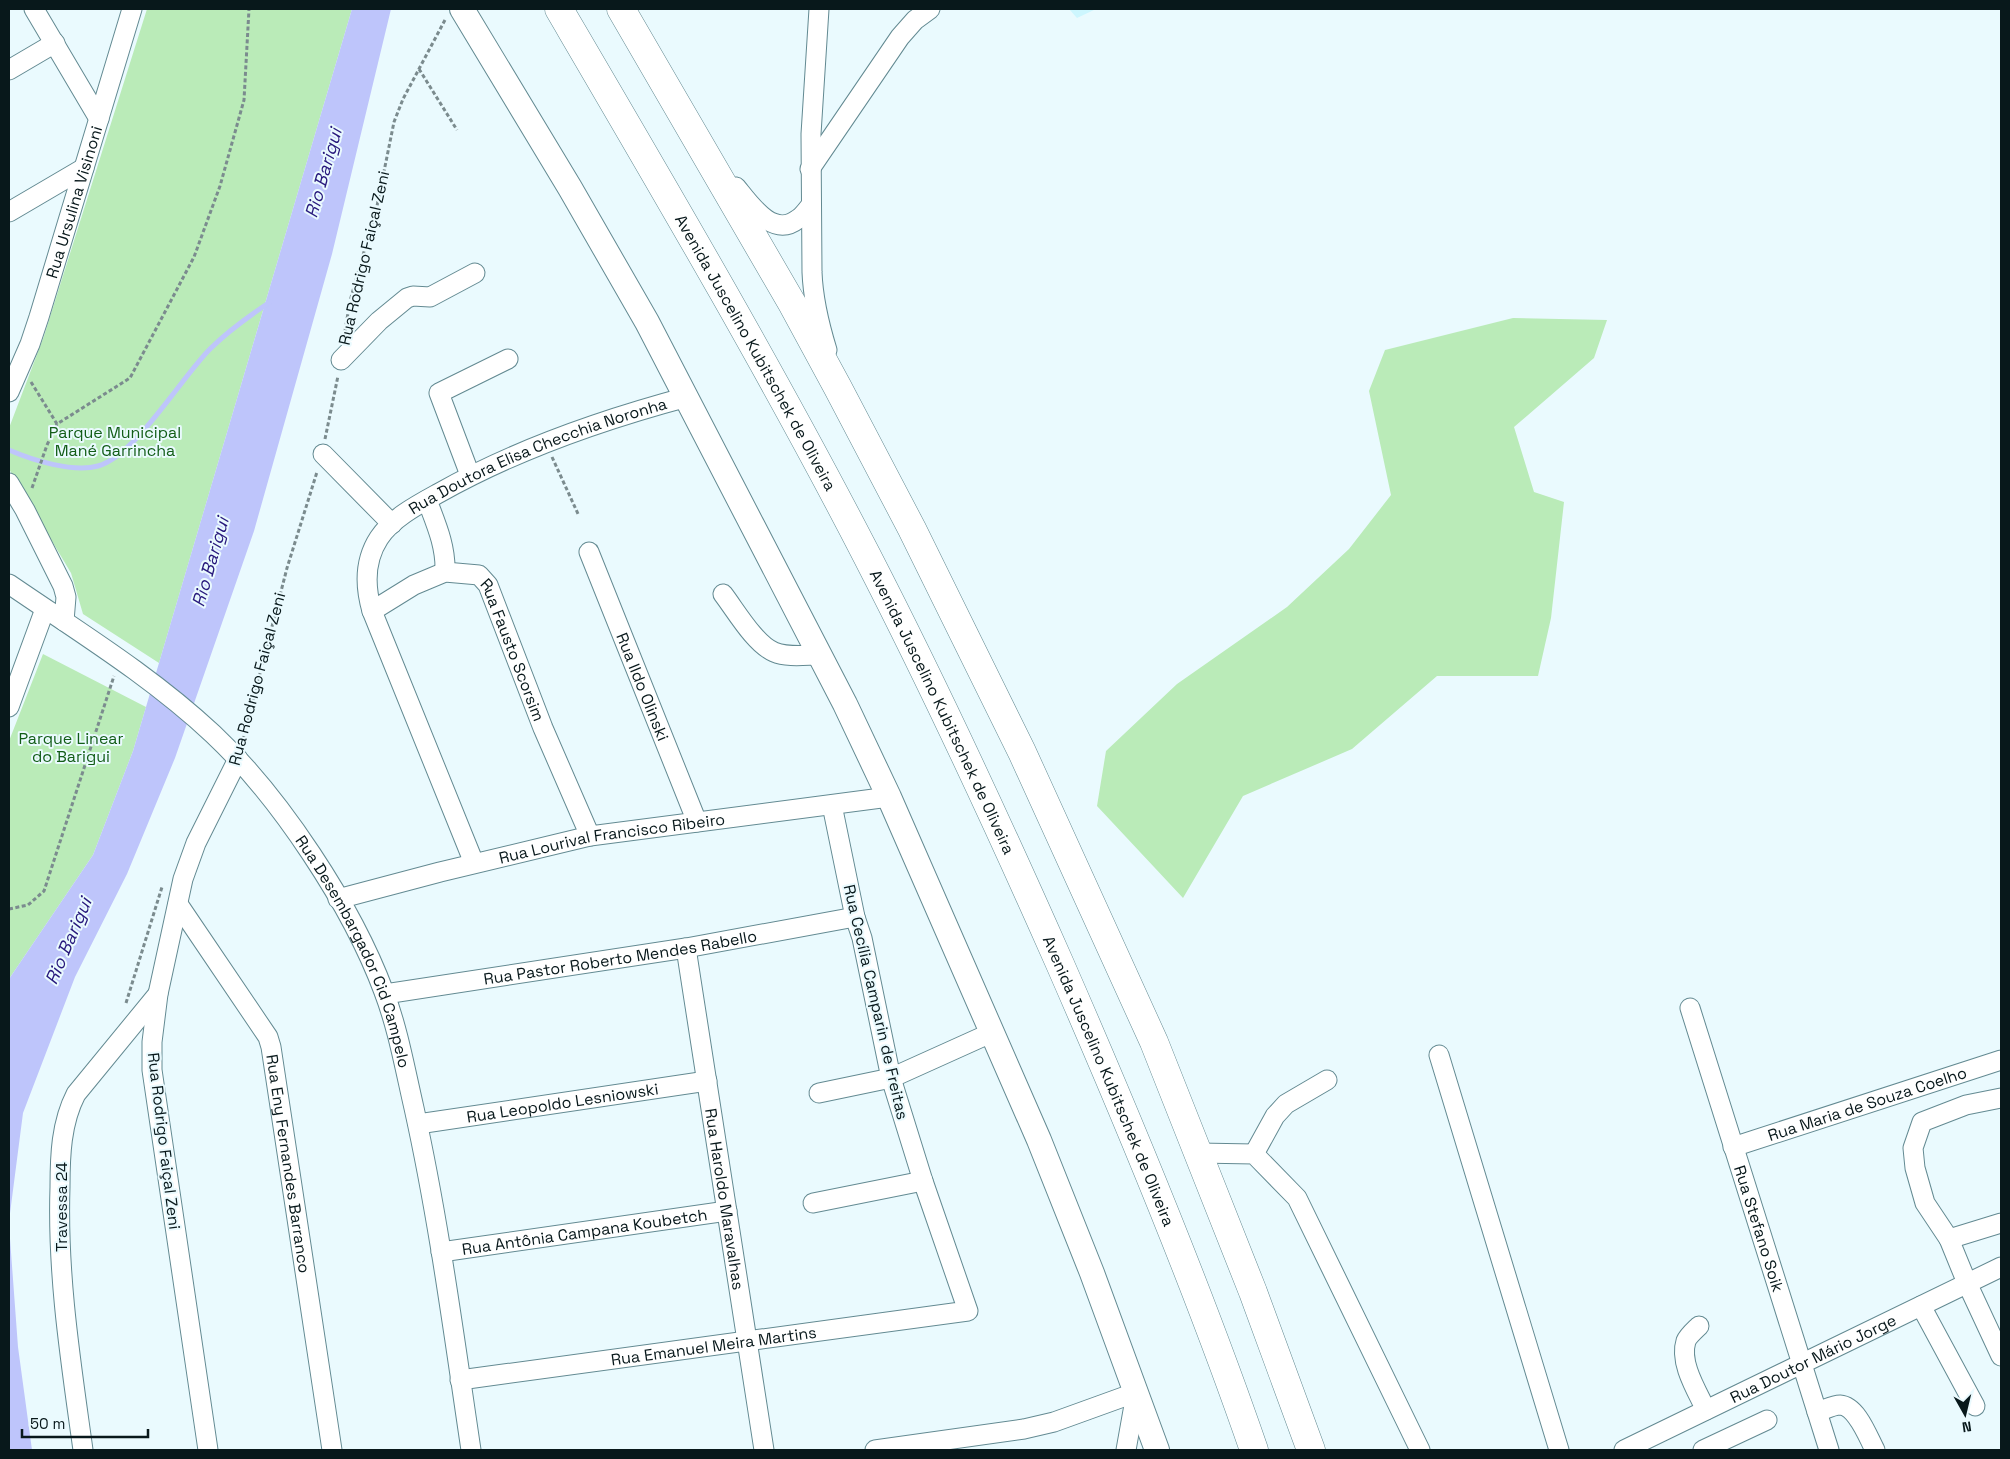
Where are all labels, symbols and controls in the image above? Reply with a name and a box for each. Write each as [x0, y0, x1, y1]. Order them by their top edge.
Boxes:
street label: Rua Ursulina Visinoni [41, 123, 107, 281]
water label: Rio Barigui [299, 123, 347, 220]
street label: Rua Rodrigo Faiçal Zeni [334, 169, 394, 347]
street label: Avenida Juscelino Kubitschek de Oliveira [670, 211, 841, 494]
street label: Rua Doutora Elisa Checchia Noronha [404, 393, 669, 519]
park label: Parque Municipal Mané Garrincha [49, 422, 181, 461]
water label: Rio Barigui [186, 512, 234, 609]
street label: Avenida Juscelino Kubitschek de Oliveira [865, 566, 1020, 857]
street label: Rua Fausto Scorsim [476, 573, 550, 724]
street label: Rua Rodrigo Faiçal Zeni [224, 590, 290, 768]
street label: Rua Ildo Olinski [612, 629, 674, 744]
park label: Parque Linear do Barigui [18, 728, 124, 767]
street label: Rua Lourival Francisco Ribeiro [497, 808, 726, 868]
street label: Rua Desembargador Cid Campelo [291, 831, 415, 1070]
street label: Rua Cecília Camparin de Freitas [839, 882, 913, 1122]
water label: Rio Barigui [39, 892, 98, 988]
street label: Rua Pastor Roberto Mendes Rabello [482, 925, 758, 989]
street label: Avenida Juscelino Kubitschek de Oliveira [1038, 932, 1180, 1229]
street label: Rua Rodrigo Faiçal Zeni [143, 1051, 185, 1231]
street label: Rua Eny Fernandes Barranco [262, 1053, 316, 1275]
street label: Rua Maria de Souza Coelho [1765, 1061, 1969, 1146]
street label: Rua Leopoldo Lesniowski [465, 1078, 660, 1127]
street label: Rua Haroldo Maravalhas [701, 1107, 749, 1291]
street label: Travessa 24 [51, 1162, 72, 1252]
street label: Rua Stefano Soik [1730, 1163, 1789, 1295]
street label: Rua Antônia Campana Koubetch [460, 1203, 709, 1259]
street label: Rua Doutor Mário Jorge [1726, 1309, 1899, 1408]
street label: Rua Emanuel Meira Martins [610, 1321, 818, 1370]
north arrow [1940, 1389, 1990, 1439]
scale bar [22, 1406, 149, 1438]
text: 50 m [30, 1414, 65, 1433]
text: N [1961, 1417, 1973, 1436]

